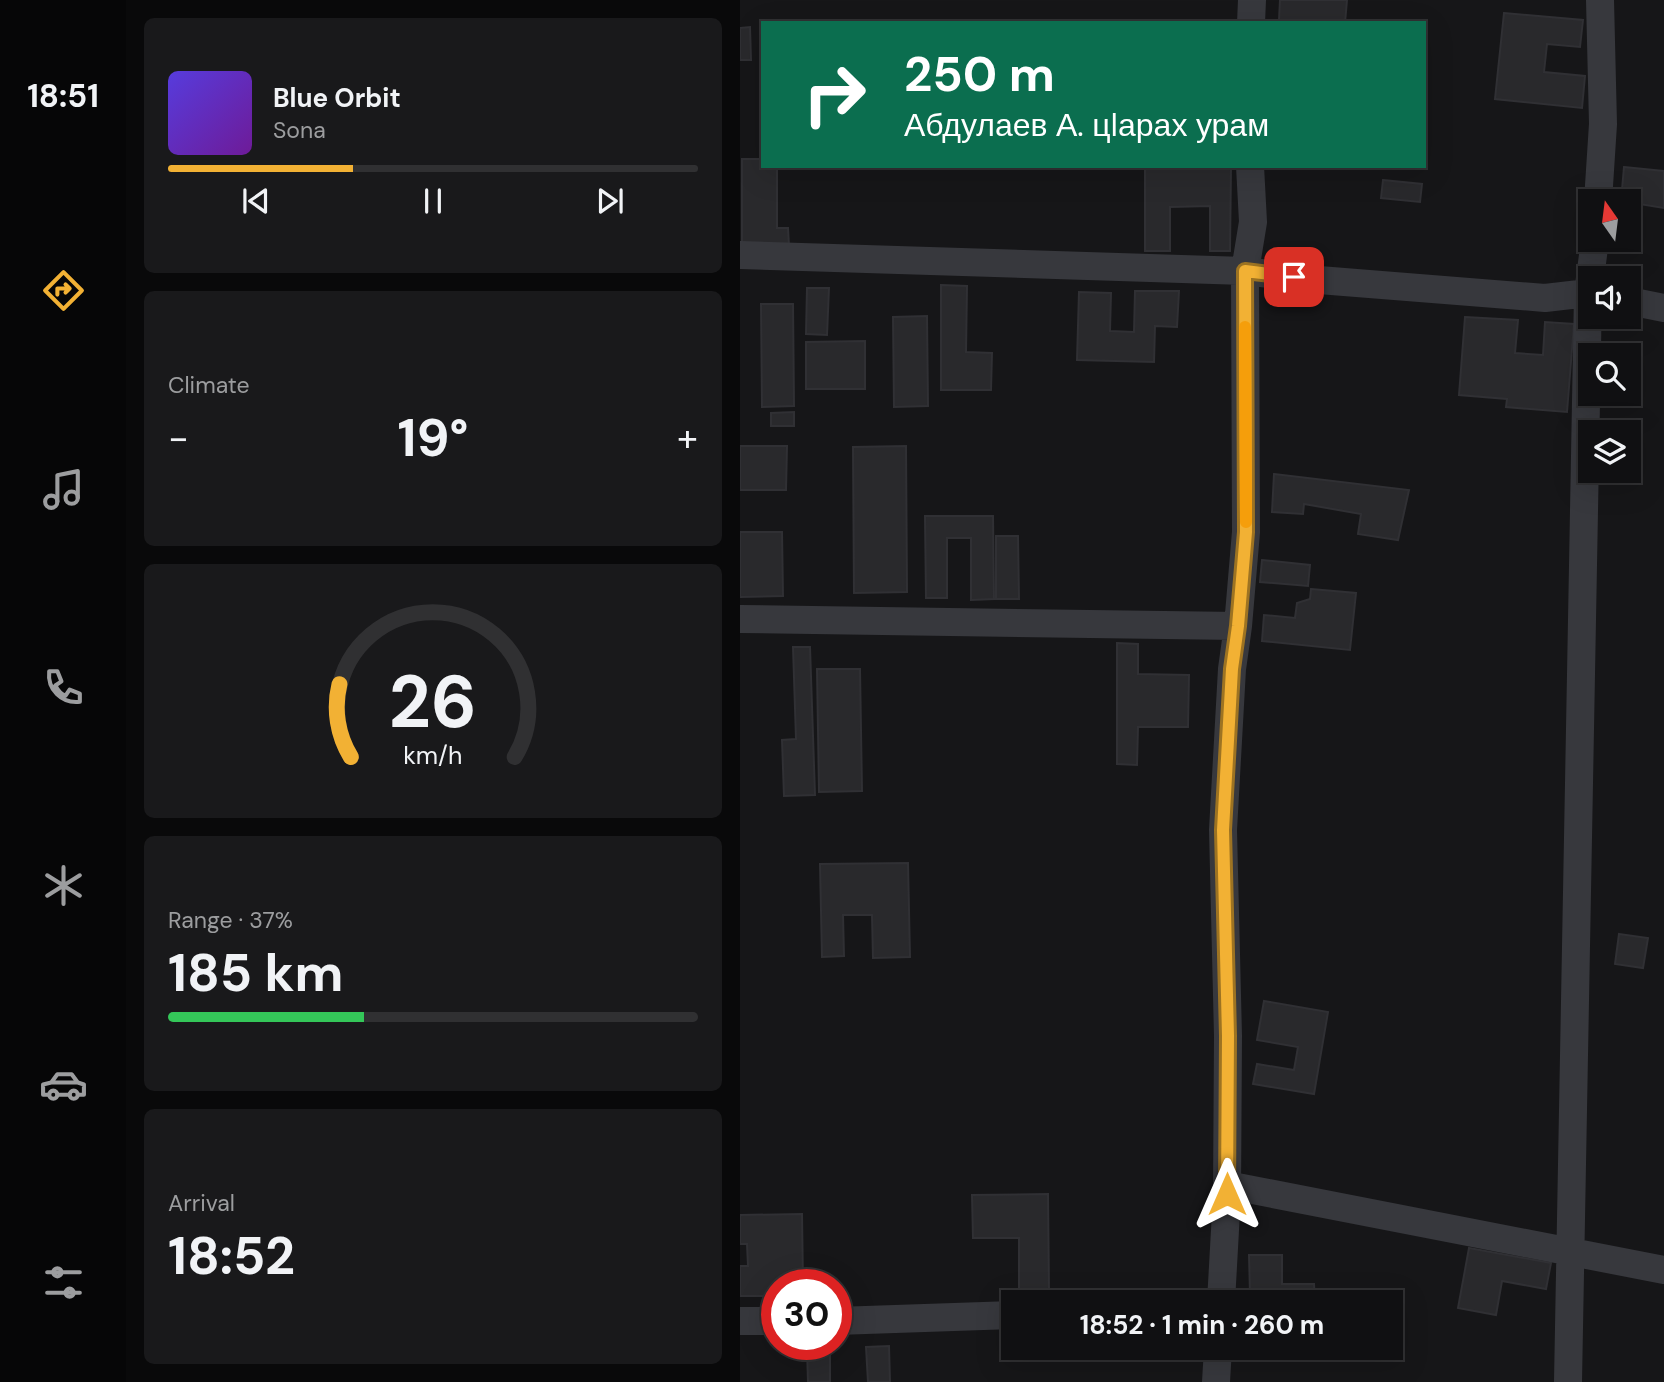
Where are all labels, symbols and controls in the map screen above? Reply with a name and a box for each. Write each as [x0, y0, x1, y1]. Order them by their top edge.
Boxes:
text: 250 m [904, 42, 1055, 106]
icon: right [789, 49, 880, 140]
text: 18:51 [27, 75, 99, 117]
text: Blue Orbit [273, 81, 401, 115]
text: Абдулаев А. цIарах урам [904, 104, 1269, 146]
text: Sona [273, 115, 326, 145]
icon: previous [237, 182, 275, 220]
icon: pause [414, 182, 452, 220]
icon: next [591, 182, 629, 220]
north arrow [1578, 189, 1641, 252]
map controls [1578, 189, 1641, 483]
pin [1264, 247, 1324, 307]
icon: arrive [1275, 258, 1313, 296]
icon: directions [39, 266, 88, 315]
button: sound [1578, 266, 1641, 329]
button: search [1578, 343, 1641, 406]
text: Climate [168, 370, 250, 400]
text: 19° [398, 404, 468, 472]
text: − [168, 413, 189, 463]
text: + [677, 413, 698, 463]
button: layers [1578, 420, 1641, 483]
icon: music [39, 465, 88, 514]
text: 26 [389, 655, 477, 750]
icon: phone [39, 663, 88, 712]
text: km/h [403, 739, 463, 772]
icon: climate [39, 861, 88, 910]
text: Range · 37% [168, 905, 293, 935]
text: 185 km [168, 939, 343, 1007]
icon: car [39, 1060, 88, 1109]
position arrow [1190, 1157, 1264, 1231]
text: Arrival [168, 1188, 235, 1218]
text: 18:52 [168, 1222, 295, 1290]
icon: filters [39, 1258, 88, 1307]
speed limit sign: 30 [761, 1269, 852, 1360]
text: 18:52 · 1 min · 260 m [1080, 1308, 1324, 1342]

